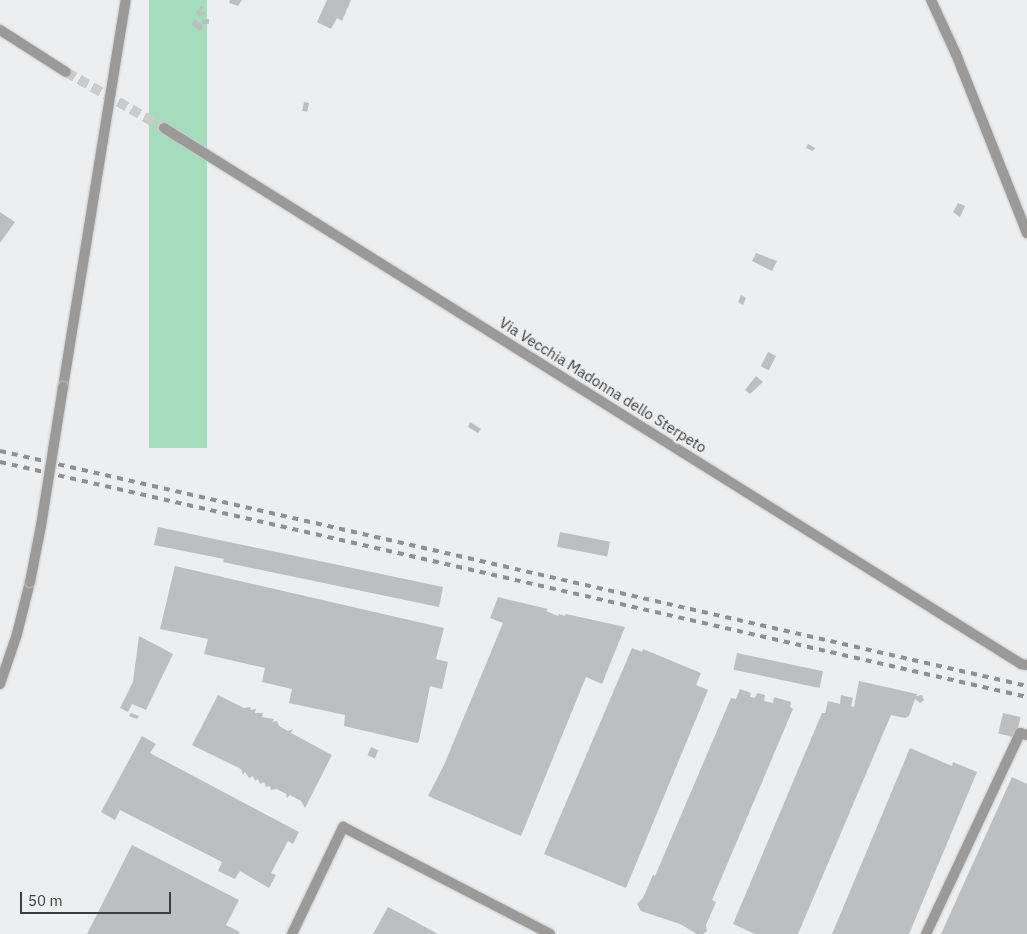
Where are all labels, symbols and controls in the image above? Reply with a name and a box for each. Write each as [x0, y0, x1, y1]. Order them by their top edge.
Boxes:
street label: Via Vecchia Madonna dello Sterpeto [496, 313, 710, 457]
scale bar [22, 882, 174, 914]
text: 50 m [28, 891, 63, 910]

